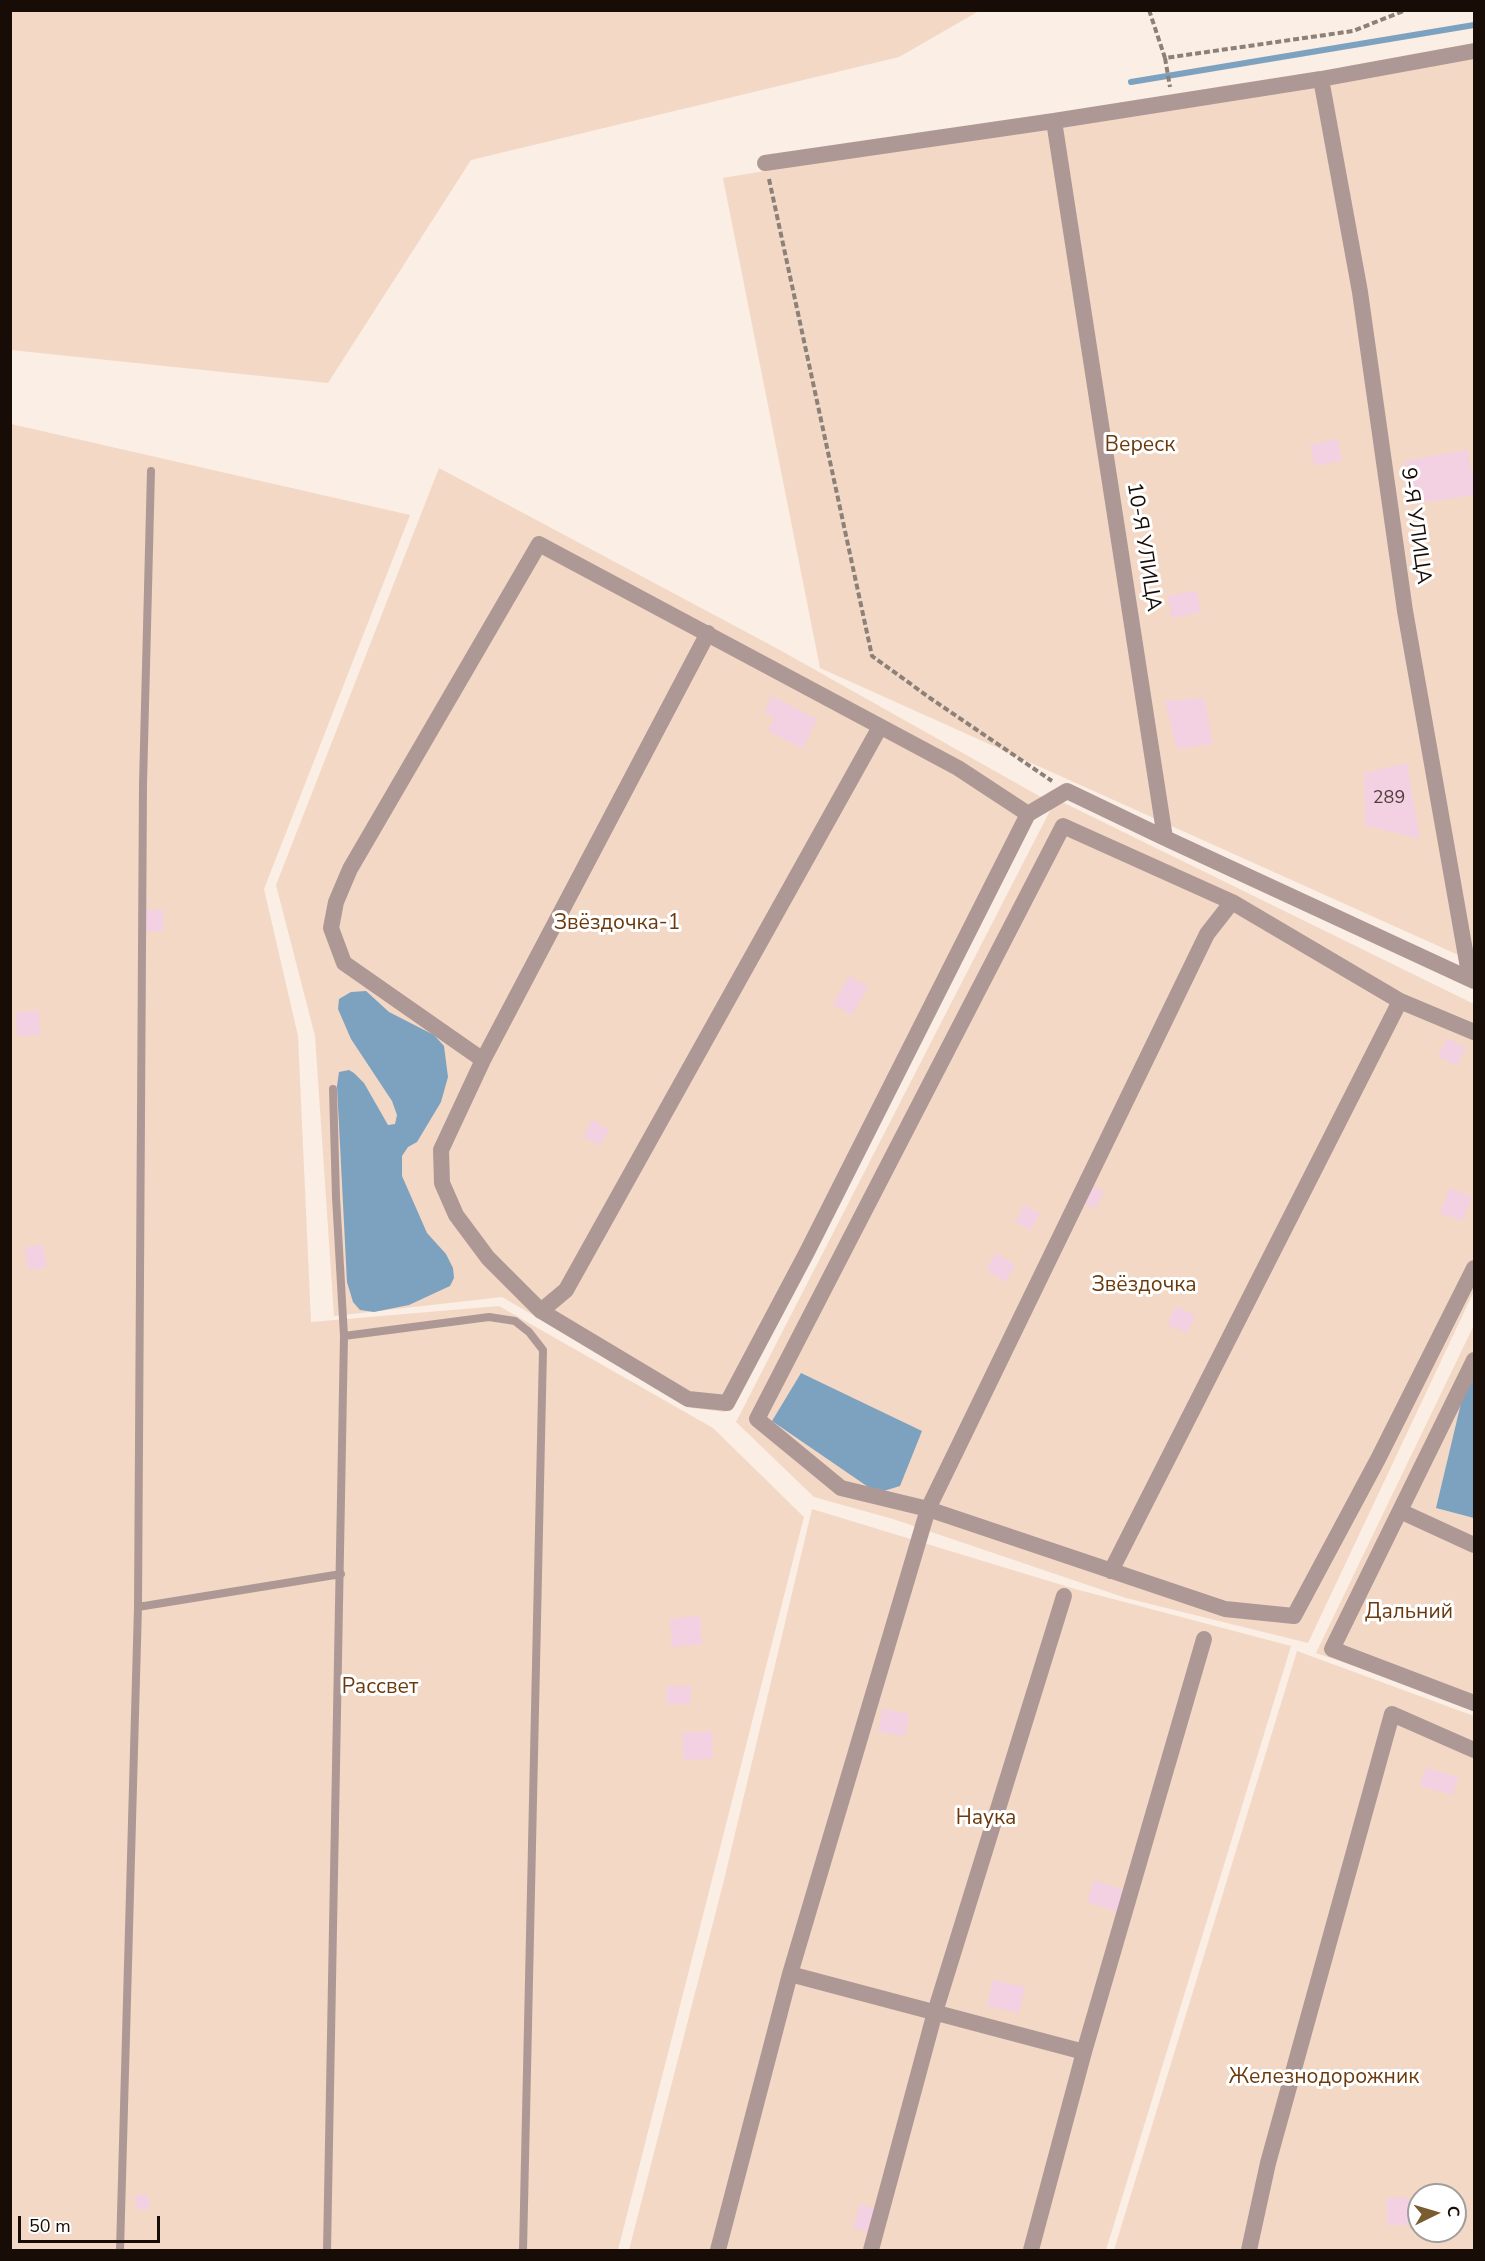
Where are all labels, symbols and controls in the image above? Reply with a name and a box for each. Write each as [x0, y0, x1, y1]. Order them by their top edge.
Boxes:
park label: Вереск [1105, 433, 1175, 459]
street label: 9-Я УЛИЦА [1394, 466, 1436, 586]
street label: 10-Я УЛИЦА [1120, 481, 1166, 613]
house number: 289 [1373, 788, 1405, 810]
park label: Звёздочка-1 [554, 911, 680, 937]
park label: Звёздочка [1091, 1273, 1197, 1299]
park label: Дальний [1365, 1600, 1453, 1626]
park label: Рассвет [342, 1675, 418, 1701]
park label: Наука [956, 1806, 1016, 1832]
park label: Железнодорожник [1229, 2065, 1419, 2091]
north arrow [1407, 2183, 1467, 2243]
scale bar [21, 2204, 164, 2242]
text: С [1442, 2205, 1464, 2218]
text: 50 m [29, 2214, 71, 2238]

